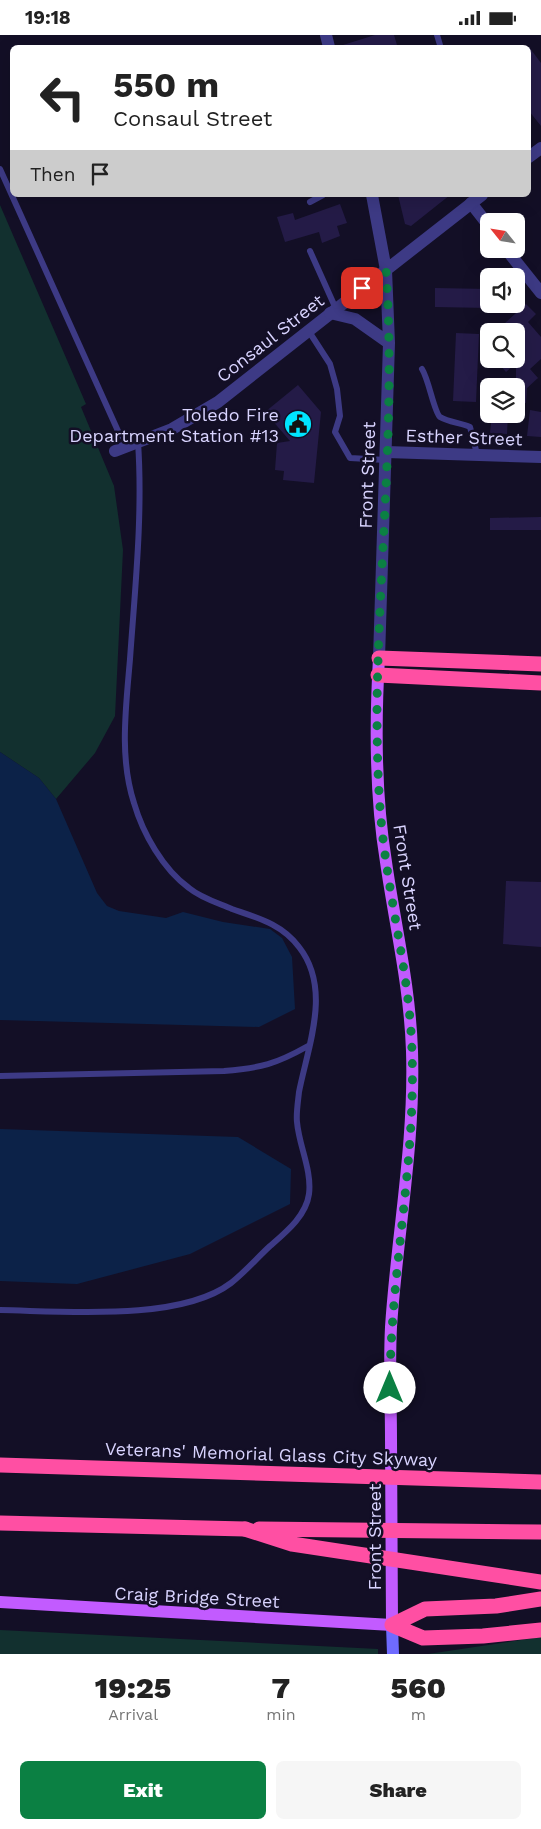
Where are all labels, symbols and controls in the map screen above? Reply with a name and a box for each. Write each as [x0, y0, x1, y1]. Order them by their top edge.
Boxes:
text: 19:18 [25, 6, 71, 29]
text: 550 m [113, 64, 219, 106]
icon: left [30, 65, 95, 130]
text: Consaul Street [113, 106, 272, 131]
icon: arrive [86, 160, 114, 188]
text: Then [30, 163, 76, 186]
north arrow [480, 213, 525, 257]
map controls [480, 213, 525, 423]
pin [341, 267, 383, 309]
button: sound [480, 268, 525, 313]
icon: arrive [348, 274, 376, 302]
street label: Consaul Street [212, 289, 328, 386]
button: search [480, 323, 525, 368]
button: layers [480, 378, 525, 423]
place label: Toledo Fire Department Station #13 [69, 404, 279, 446]
public building icon: Toledo Fire Department Station #13 [283, 409, 313, 439]
street label: Front Street [355, 421, 379, 529]
street label: Esther Street [405, 424, 523, 450]
street label: Front Street [389, 823, 427, 932]
position arrow [363, 1361, 415, 1413]
street label: Veterans' Memorial Glass City Skyway [105, 1438, 438, 1470]
street label: Front Street [364, 1483, 385, 1590]
street label: Craig Bridge Street [114, 1582, 281, 1612]
text: 19:25 [95, 1670, 171, 1705]
text: 7 [272, 1670, 290, 1705]
text: 560 [391, 1670, 446, 1705]
text: Arrival [108, 1705, 158, 1724]
text: min [266, 1705, 296, 1724]
text: m [411, 1705, 426, 1724]
button: Exit [20, 1761, 266, 1819]
button: Share [276, 1761, 521, 1819]

